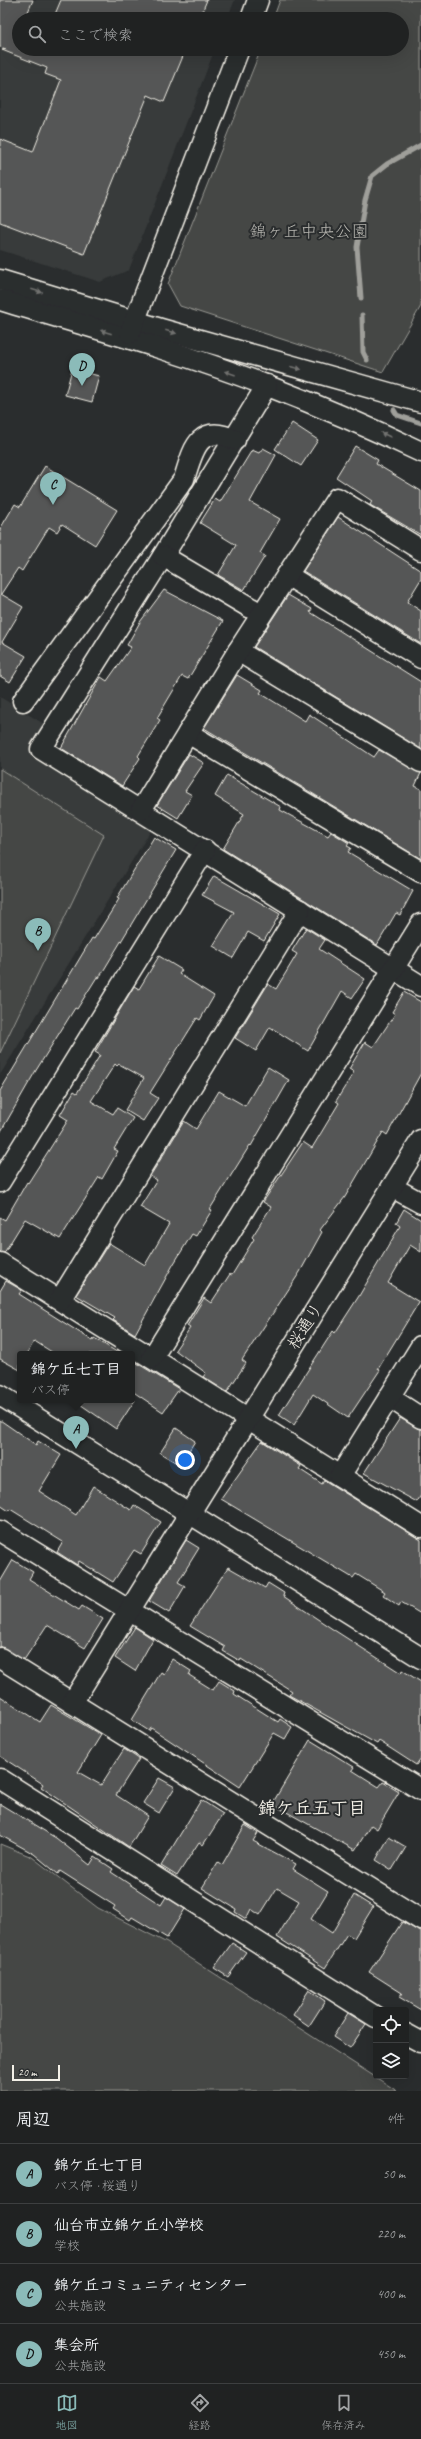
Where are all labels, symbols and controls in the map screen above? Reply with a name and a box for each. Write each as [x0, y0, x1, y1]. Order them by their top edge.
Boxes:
search box [12, 12, 409, 56]
icon: search [26, 23, 48, 45]
text: ここで検索 [58, 26, 133, 45]
park label: 錦ヶ丘中央公園 [250, 221, 369, 242]
one-way arrow [32, 288, 44, 294]
one-way arrow [100, 329, 112, 335]
one-way arrow [166, 329, 178, 335]
pin: D [69, 353, 95, 386]
one-way arrow [291, 365, 303, 371]
one-way arrow [223, 369, 235, 375]
one-way arrow [380, 432, 391, 438]
pin: C [40, 472, 66, 505]
pin: B [25, 918, 51, 951]
street label: 桜通り [283, 1299, 327, 1353]
popup [17, 1351, 135, 1403]
text: 錦ケ丘七丁目 [31, 1360, 121, 1379]
text: バス停 [31, 1382, 70, 1398]
pin: A [63, 1416, 89, 1449]
your location [175, 1450, 195, 1470]
district label: 錦ケ丘五丁目 [258, 1797, 366, 1819]
map controls [373, 2007, 409, 2079]
button: locate [373, 2007, 409, 2043]
button: layers [373, 2043, 409, 2079]
scale bar [12, 2063, 60, 2082]
text: 20 m [18, 2065, 37, 2079]
text: 周辺 [16, 2109, 50, 2130]
text: 4件 [386, 2111, 405, 2127]
text: 錦ケ丘七丁目 [54, 2156, 144, 2175]
text: A [26, 2166, 32, 2182]
text: 50 m [383, 2166, 405, 2182]
text: バス停 · 桜通り [54, 2178, 141, 2194]
text: 仙台市立錦ケ丘小学校 [54, 2216, 204, 2235]
text: B [26, 2226, 32, 2242]
text: 220 m [377, 2226, 405, 2242]
text: 学校 [54, 2238, 80, 2254]
text: 錦ケ丘コミュニティセンター [54, 2276, 248, 2295]
text: C [26, 2286, 32, 2302]
text: 400 m [377, 2286, 405, 2302]
text: 公共施設 [54, 2298, 106, 2314]
text: 集会所 [54, 2336, 99, 2355]
text: D [25, 2346, 33, 2362]
text: 450 m [377, 2346, 405, 2362]
text: 公共施設 [54, 2358, 106, 2374]
tab: 地図 [56, 2392, 78, 2432]
tab: 経路 [189, 2392, 211, 2432]
tab: 保存済み [322, 2392, 366, 2432]

